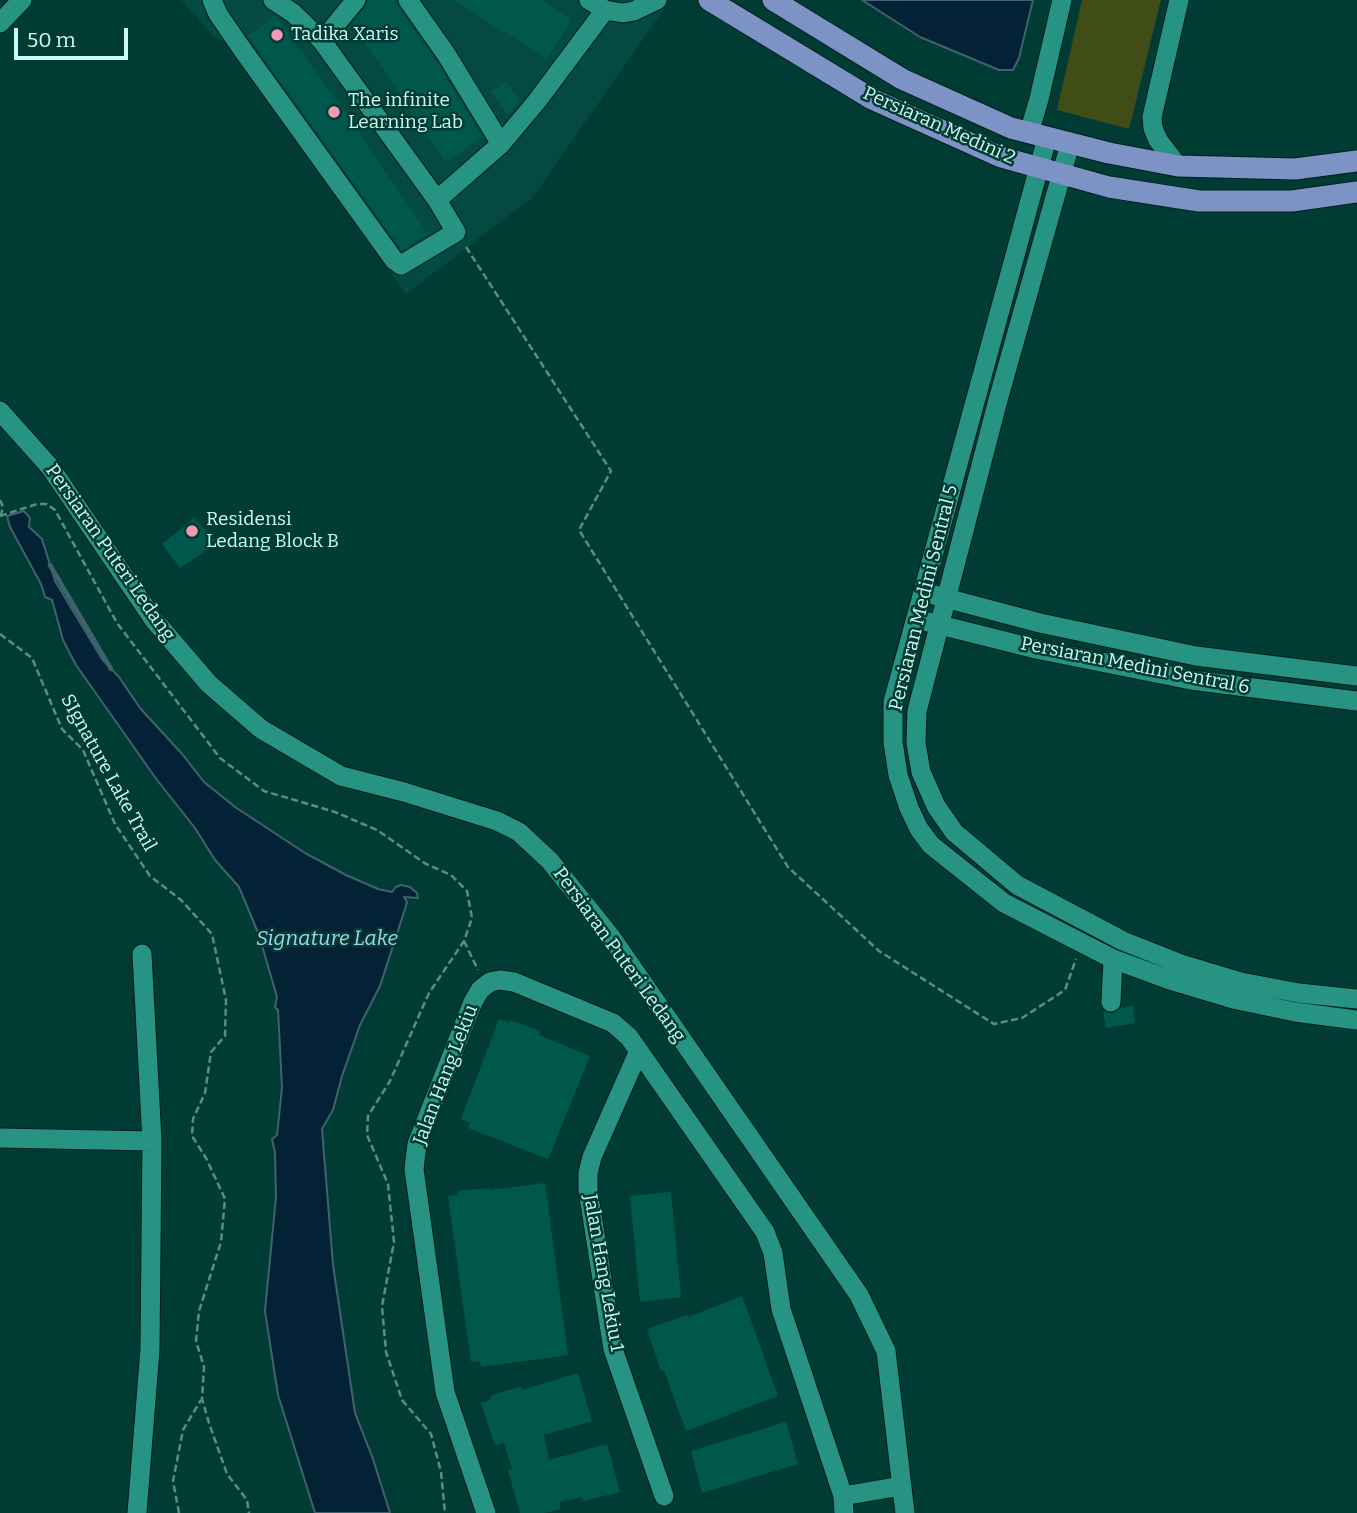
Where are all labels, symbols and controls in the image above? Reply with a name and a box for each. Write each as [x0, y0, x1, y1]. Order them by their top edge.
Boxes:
scale bar [18, 14, 131, 58]
place label: Tadika Xaris [291, 24, 398, 46]
text: 50 m [27, 27, 76, 53]
marker: Tadika Xaris [269, 27, 285, 43]
street label: Persiaran Medini 2 [859, 82, 1019, 170]
place label: The infinite Learning Lab [348, 90, 463, 134]
marker: The infinite Learning Lab [326, 104, 342, 120]
street label: Persiaran Puteri Ledang [40, 460, 180, 646]
street label: Persiaran Medini Sentral 5 [885, 483, 963, 713]
place label: Residensi Ledang Block B [206, 509, 339, 553]
marker: Residensi Ledang Block B [184, 523, 200, 539]
street label: Persiaran Medini Sentral 6 [1019, 633, 1251, 699]
street label: SIgnature Lake Trail [55, 690, 161, 856]
street label: Persiaran Puteri Ledang [548, 863, 690, 1047]
water label: Signature Lake [256, 926, 398, 952]
street label: Jalan Hang Lekiu [409, 1002, 483, 1148]
street label: Jalan Hang Lekiu 1 [578, 1193, 628, 1353]

